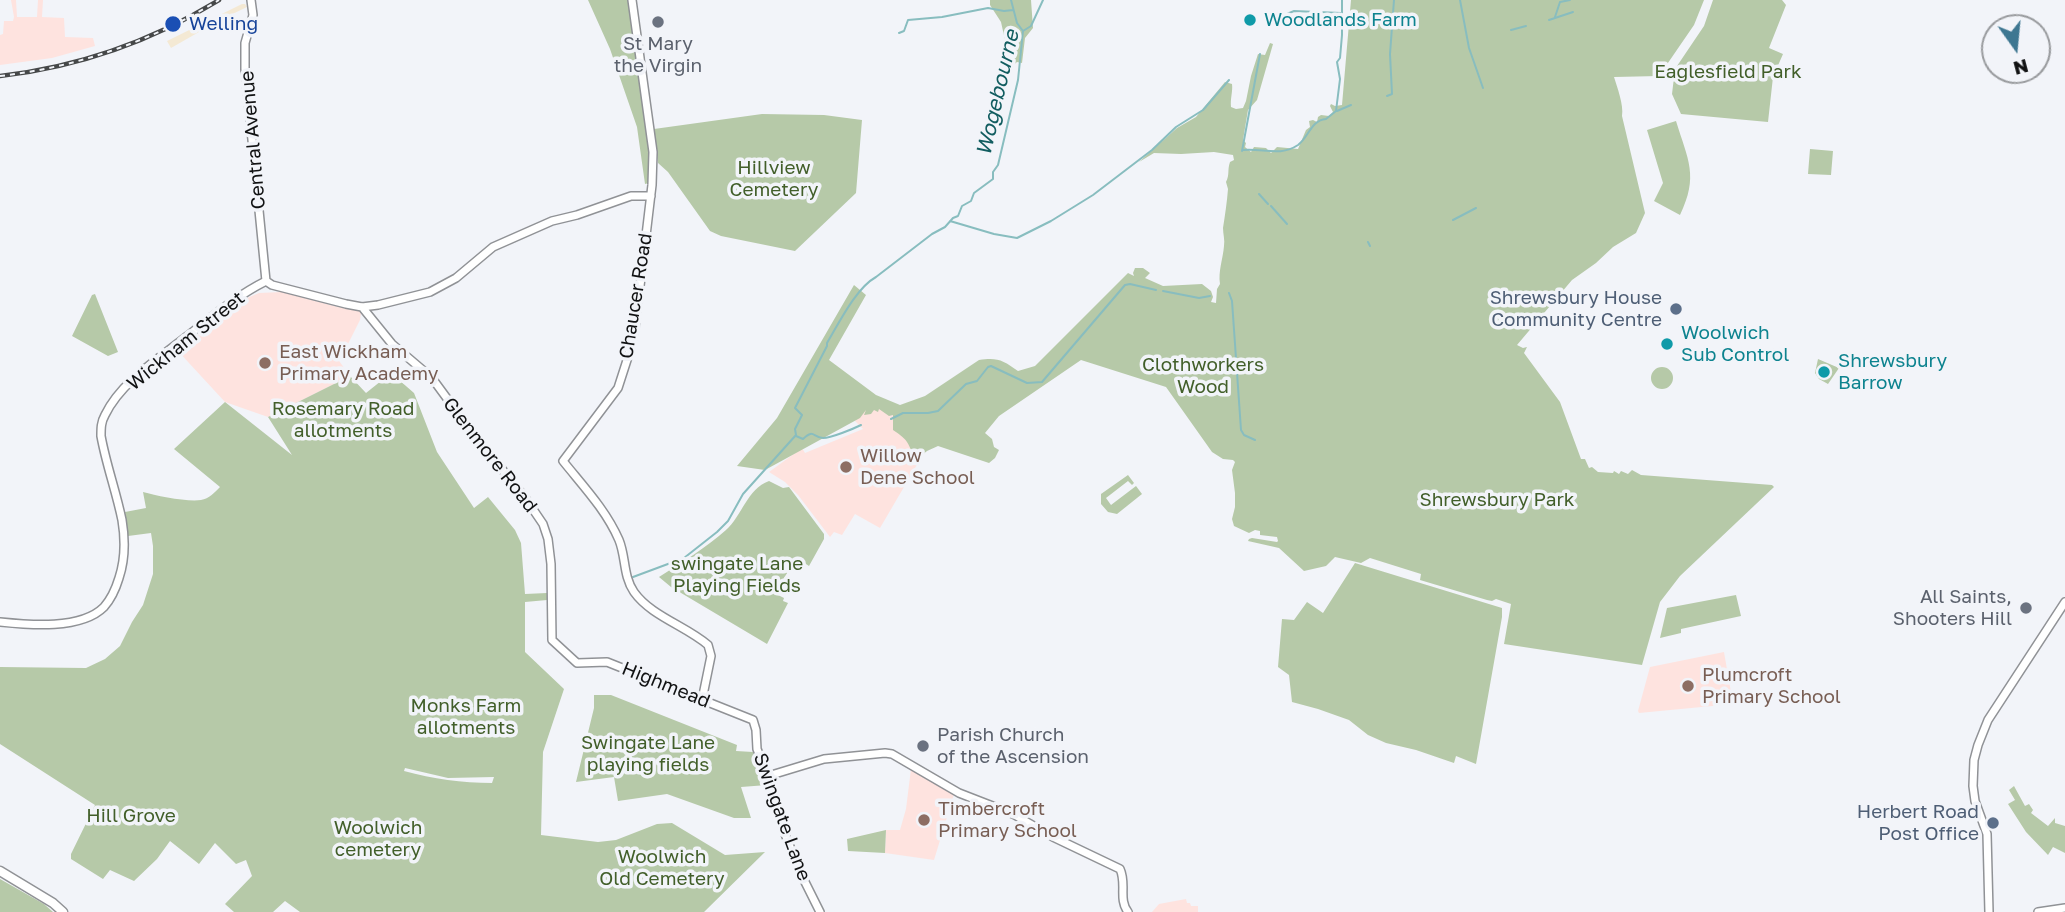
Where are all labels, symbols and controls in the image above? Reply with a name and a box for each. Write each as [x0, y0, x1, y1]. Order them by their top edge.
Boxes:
place label: Woodlands Farm [1264, 9, 1417, 31]
marker: Woodlands Farm [1242, 12, 1258, 28]
place label: Welling [189, 13, 258, 35]
marker: Welling [163, 14, 183, 34]
marker: St Mary the Virgin [650, 14, 666, 30]
north arrow [1981, 14, 2051, 84]
water label: Wogebourne [971, 28, 1025, 158]
place label: St Mary the Virgin [614, 33, 702, 77]
text: N [2011, 55, 2031, 81]
park label: Eaglesfield Park [1654, 61, 1802, 83]
street label: Central Avenue [236, 70, 270, 210]
park label: Hillview Cemetery [729, 157, 819, 201]
street label: Chaucer Road [615, 232, 657, 360]
street label: Wickham Street [123, 287, 249, 395]
place label: Shrewsbury House Community Centre [1490, 287, 1662, 331]
marker: Shrewsbury House Community Centre [1668, 301, 1684, 317]
place label: Woolwich Sub Control [1681, 322, 1789, 366]
marker: Woolwich Sub Control [1659, 336, 1675, 352]
place label: East Wickham Primary Academy [279, 341, 438, 385]
place label: Shrewsbury Barrow [1838, 350, 1947, 394]
park label: Clothworkers Wood [1142, 354, 1264, 398]
marker: East Wickham Primary Academy [257, 355, 273, 371]
marker: Shrewsbury Barrow [1816, 364, 1832, 380]
street label: Glenmore Road [438, 393, 542, 517]
park label: Rosemary Road allotments [272, 398, 414, 442]
place label: Willow Dene School [860, 445, 975, 489]
marker: Willow Dene School [838, 459, 854, 475]
park label: Shrewsbury Park [1419, 489, 1575, 511]
park label: swingate Lane Playing Fields [671, 553, 803, 597]
place label: All Saints, Shooters Hill [1893, 586, 2012, 630]
marker: All Saints, Shooters Hill [2018, 600, 2034, 616]
street label: Highmead [619, 657, 713, 713]
place label: Plumcroft Primary School [1702, 664, 1841, 708]
marker: Plumcroft Primary School [1680, 678, 1696, 694]
park label: Monks Farm allotments [411, 695, 521, 739]
place label: Parish Church of the Ascension [937, 724, 1089, 768]
park label: Swingate Lane playing fields [581, 732, 715, 776]
marker: Parish Church of the Ascension [915, 738, 931, 754]
street label: Swingate Lane [748, 750, 816, 884]
place label: Timbercroft Primary School [938, 798, 1077, 842]
place label: Herbert Road Post Office [1857, 801, 1979, 845]
park label: Hill Grove [86, 805, 176, 827]
marker: Timbercroft Primary School [916, 812, 932, 828]
marker: Herbert Road Post Office [1985, 815, 2001, 831]
park label: Woolwich cemetery [334, 817, 422, 861]
park label: Woolwich Old Cemetery [599, 846, 725, 890]

